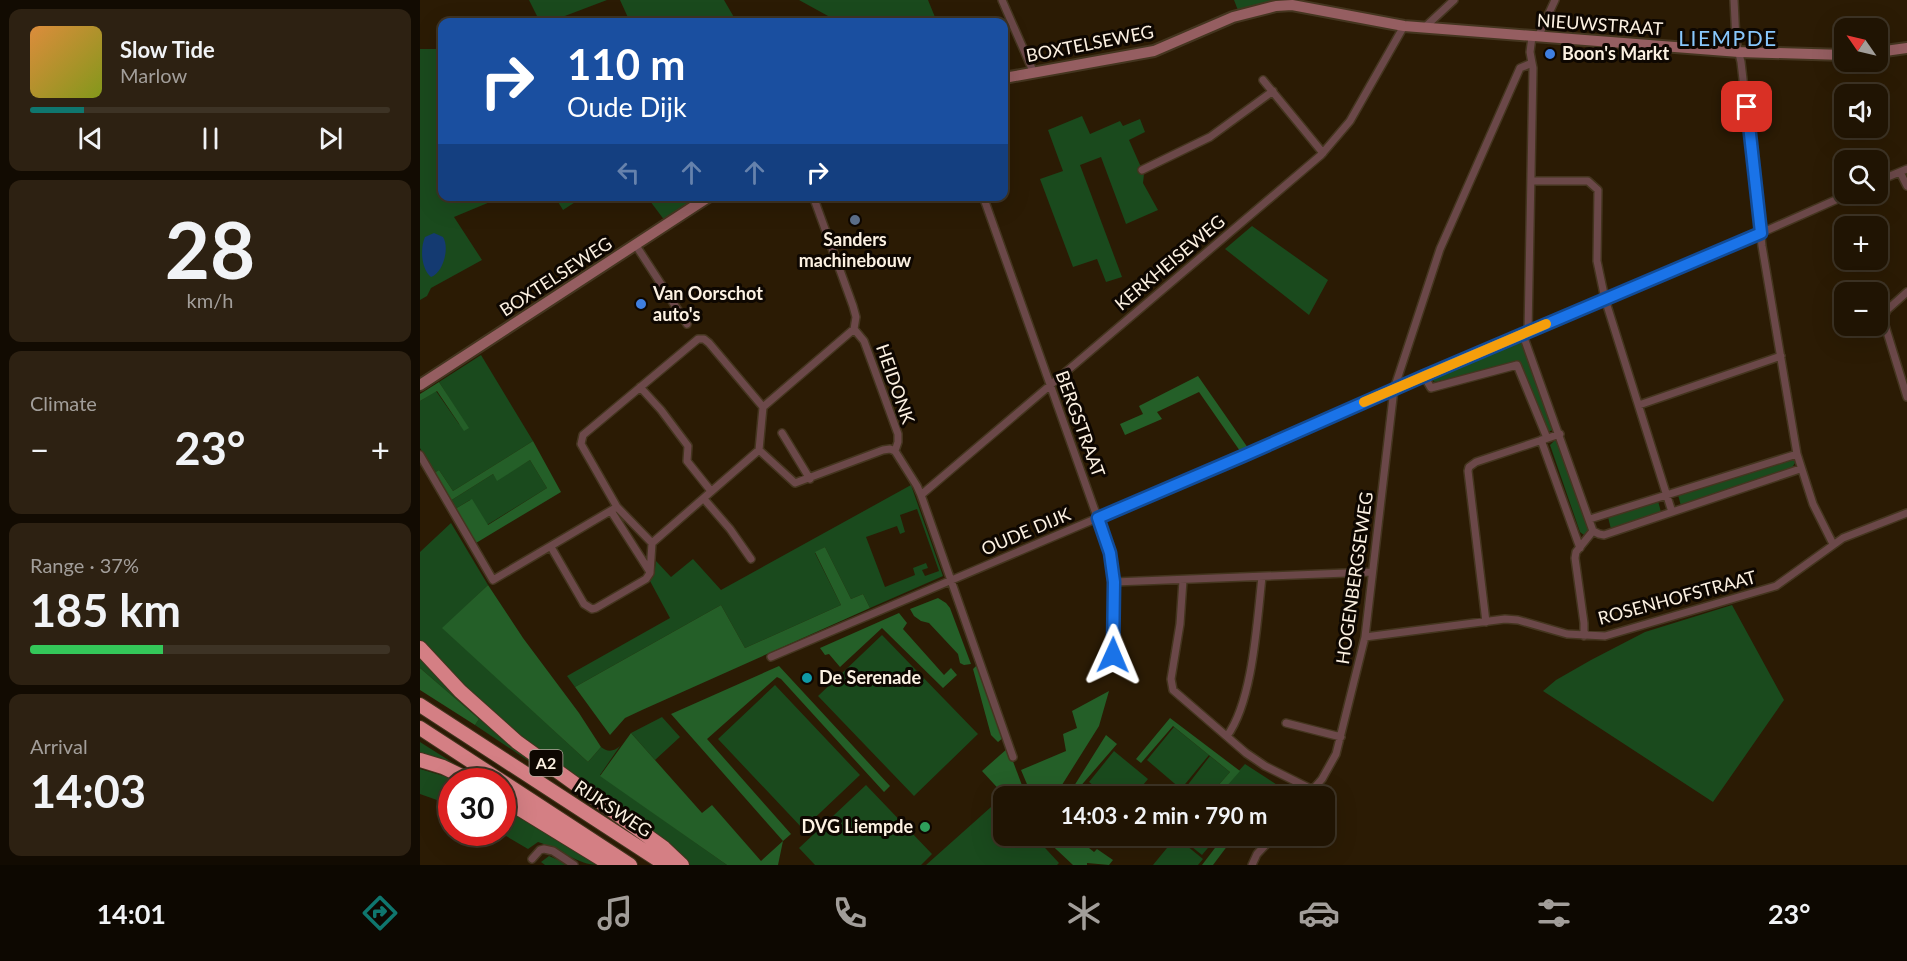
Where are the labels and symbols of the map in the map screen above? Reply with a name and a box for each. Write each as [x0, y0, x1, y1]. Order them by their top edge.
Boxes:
street label: NIEUWSTRAAT [1536, 9, 1664, 39]
north arrow [1834, 18, 1888, 72]
street label: BOXTELSEWEG [1024, 20, 1156, 66]
district label: LIEMPDE [1678, 25, 1778, 50]
place label: Boon's Markt [1562, 42, 1669, 64]
marker: Boon's Markt [1543, 47, 1557, 61]
pin [1721, 81, 1772, 132]
street label: KERKHEISEWEG [1110, 210, 1229, 315]
marker: Sanders machinebouw [848, 213, 862, 227]
place label: Sanders machinebouw [799, 228, 912, 271]
street label: BOXTELSEWEG [495, 232, 616, 321]
place label: Van Oorschot auto's [652, 282, 763, 325]
marker: Van Oorschot auto's [634, 297, 648, 311]
street label: HEIDONK [872, 341, 920, 427]
street label: BERGSTRAAT [1051, 367, 1111, 480]
street label: HOGENBERGSEWEG [1331, 490, 1377, 665]
street label: OUDE DIJK [978, 502, 1074, 560]
street label: ROSENHOFSTRAAT [1595, 565, 1759, 629]
position arrow [1081, 623, 1145, 687]
place label: De Serenade [819, 666, 922, 688]
marker: De Serenade [800, 671, 814, 685]
road number: A2 [530, 750, 562, 776]
speed limit sign: 30 [438, 768, 516, 846]
street label: RIJKSWEG [571, 775, 656, 841]
place label: DVG Liempde [802, 815, 913, 837]
marker: DVG Liempde [918, 820, 932, 834]

